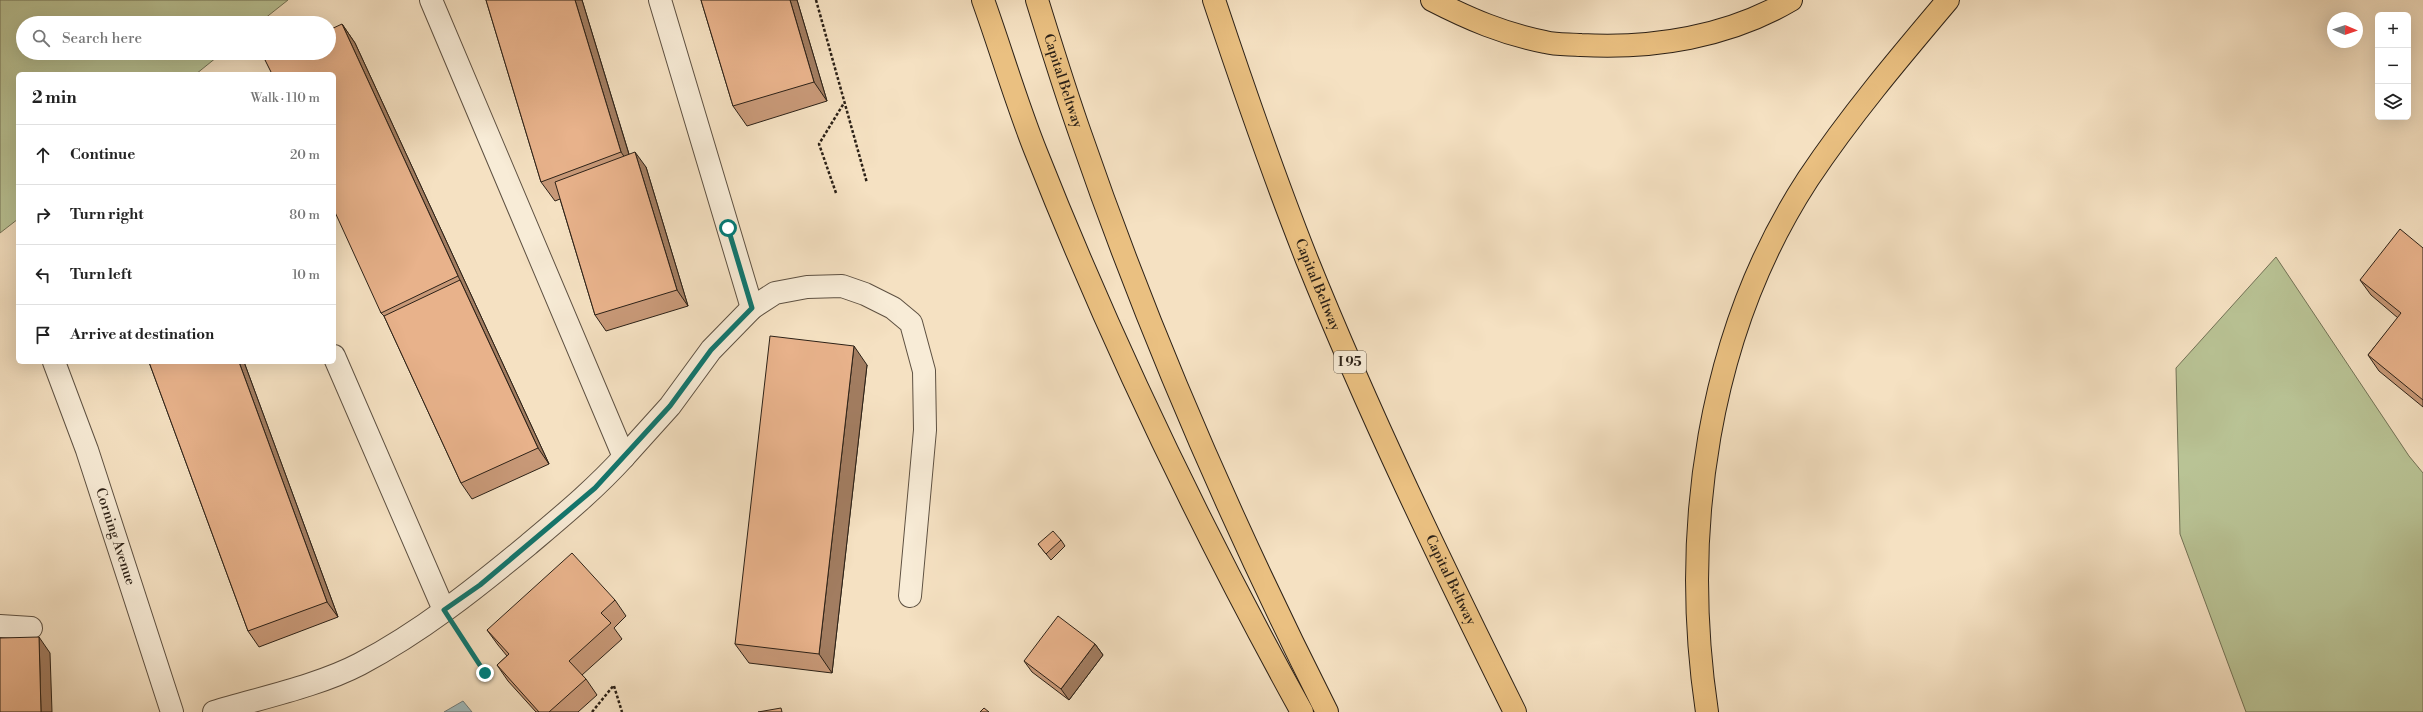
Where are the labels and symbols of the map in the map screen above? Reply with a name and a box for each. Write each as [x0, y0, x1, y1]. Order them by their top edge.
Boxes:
north arrow [2327, 12, 2363, 48]
street label: Capital Beltway [1039, 32, 1087, 131]
route start [719, 219, 737, 237]
street label: Capital Beltway [1290, 236, 1344, 334]
road number: I 95 [1334, 351, 1366, 373]
street label: Corning Avenue [91, 486, 139, 588]
street label: Capital Beltway [1421, 532, 1480, 628]
route end [476, 664, 494, 682]

